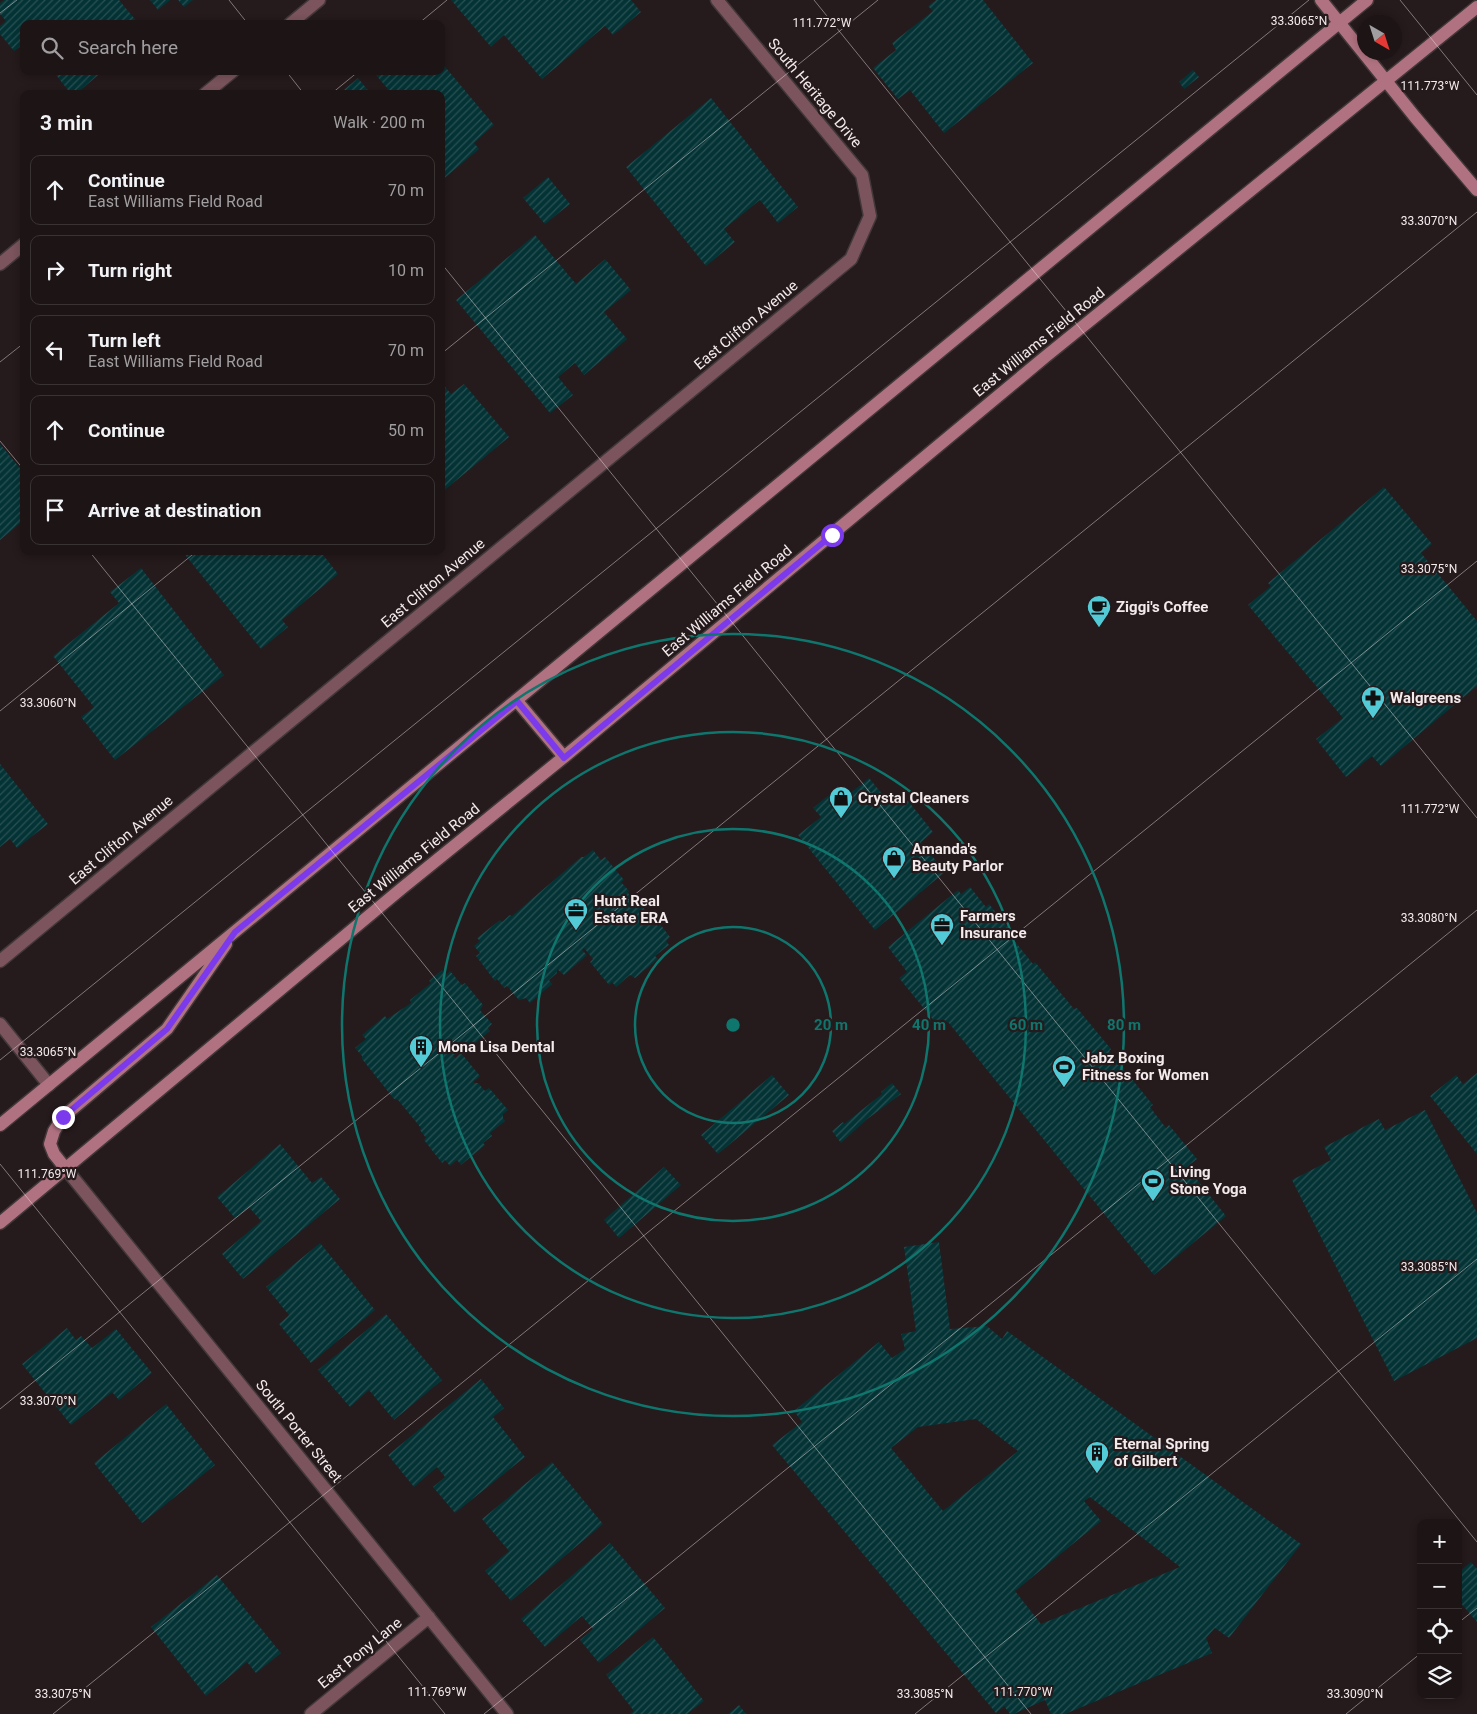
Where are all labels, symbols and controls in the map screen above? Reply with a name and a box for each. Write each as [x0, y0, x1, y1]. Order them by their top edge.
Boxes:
text: 33.3065°N [1271, 14, 1327, 28]
north arrow [1357, 15, 1402, 60]
text: 111.772°W [793, 16, 852, 30]
search box [20, 20, 445, 75]
icon: search [38, 34, 66, 62]
street label: South Heritage Drive [764, 35, 866, 151]
text: Search here [78, 36, 178, 59]
text: 111.773°W [1401, 79, 1460, 93]
text: 3 min [40, 111, 93, 135]
text: Walk · 200 m [333, 113, 425, 132]
text: Continue [88, 169, 165, 192]
icon: ahead [41, 176, 69, 204]
text: 70 m [388, 181, 424, 200]
text: East Williams Field Road [88, 192, 263, 211]
text: 33.3070°N [1401, 214, 1457, 228]
icon: right [41, 256, 69, 284]
text: Turn right [88, 259, 172, 282]
text: 10 m [388, 261, 424, 280]
street label: East Clifton Avenue [691, 276, 801, 374]
street label: East Williams Field Road [970, 283, 1108, 401]
text: Turn left [88, 329, 161, 352]
icon: left [41, 336, 69, 364]
text: 70 m [388, 341, 424, 360]
text: East Williams Field Road [88, 352, 263, 371]
icon: ahead [41, 416, 69, 444]
text: Continue [88, 419, 165, 442]
text: 50 m [388, 421, 424, 440]
icon: arrive [41, 496, 69, 524]
text: Arrive at destination [88, 499, 261, 522]
route start [821, 524, 844, 547]
street label: East Clifton Avenue [378, 534, 488, 632]
street label: East Williams Field Road [658, 541, 796, 661]
text: 33.3075°N [1401, 562, 1457, 576]
cafe icon: Ziggi's Coffee [1086, 594, 1112, 628]
place label: Ziggi's Coffee [1116, 598, 1208, 616]
pharmacy icon: Walgreens [1360, 685, 1386, 719]
place label: Walgreens [1390, 689, 1461, 707]
text: 33.3060°N [20, 696, 76, 710]
shop icon: Crystal Cleaners [828, 785, 854, 819]
place label: Crystal Cleaners [858, 789, 969, 807]
street label: East Clifton Avenue [66, 791, 176, 889]
street label: East Williams Field Road [345, 799, 483, 917]
text: 111.772°W [1401, 802, 1460, 816]
place label: Amanda's Beauty Parlor [912, 840, 1004, 875]
shop icon: Amanda's Beauty Parlor [881, 845, 907, 879]
place label: Hunt Real Estate ERA [594, 892, 669, 927]
office icon: Hunt Real Estate ERA [563, 897, 589, 931]
place label: Farmers Insurance [960, 907, 1027, 942]
text: 33.3080°N [1401, 911, 1457, 925]
office icon: Farmers Insurance [929, 912, 955, 946]
centre of rings [724, 1016, 742, 1034]
text: 20 m [814, 1016, 848, 1034]
text: 40 m [912, 1016, 946, 1034]
text: 60 m [1009, 1016, 1043, 1034]
text: 80 m [1107, 1016, 1141, 1034]
building icon: Mona Lisa Dental [408, 1034, 434, 1068]
place label: Mona Lisa Dental [438, 1038, 555, 1056]
text: 33.3065°N [20, 1045, 76, 1059]
place label: Jabz Boxing Fitness for Women [1082, 1049, 1209, 1084]
sports icon: Jabz Boxing Fitness for Women [1051, 1054, 1077, 1088]
route end [52, 1106, 75, 1129]
place label: Living Stone Yoga [1170, 1163, 1247, 1198]
text: 111.769°W [18, 1167, 77, 1181]
sports icon: Living Stone Yoga [1140, 1168, 1166, 1202]
text: 33.3085°N [1401, 1260, 1457, 1274]
street label: South Porter Street [252, 1376, 346, 1486]
text: 33.3070°N [20, 1394, 76, 1408]
place label: Eternal Spring of Gilbert [1114, 1435, 1209, 1470]
building icon: Eternal Spring of Gilbert [1084, 1440, 1110, 1474]
map controls [1417, 1519, 1462, 1699]
button: + [1417, 1519, 1462, 1564]
button: − [1417, 1564, 1462, 1609]
button: locate [1417, 1609, 1462, 1654]
street label: East Pony Lane [314, 1614, 406, 1692]
button: layers [1417, 1654, 1462, 1699]
text: 111.769°W [408, 1685, 467, 1699]
text: 111.770°W [994, 1685, 1053, 1699]
text: 33.3075°N [35, 1687, 91, 1701]
text: 33.3085°N [897, 1687, 953, 1701]
text: 33.3090°N [1327, 1687, 1383, 1701]

